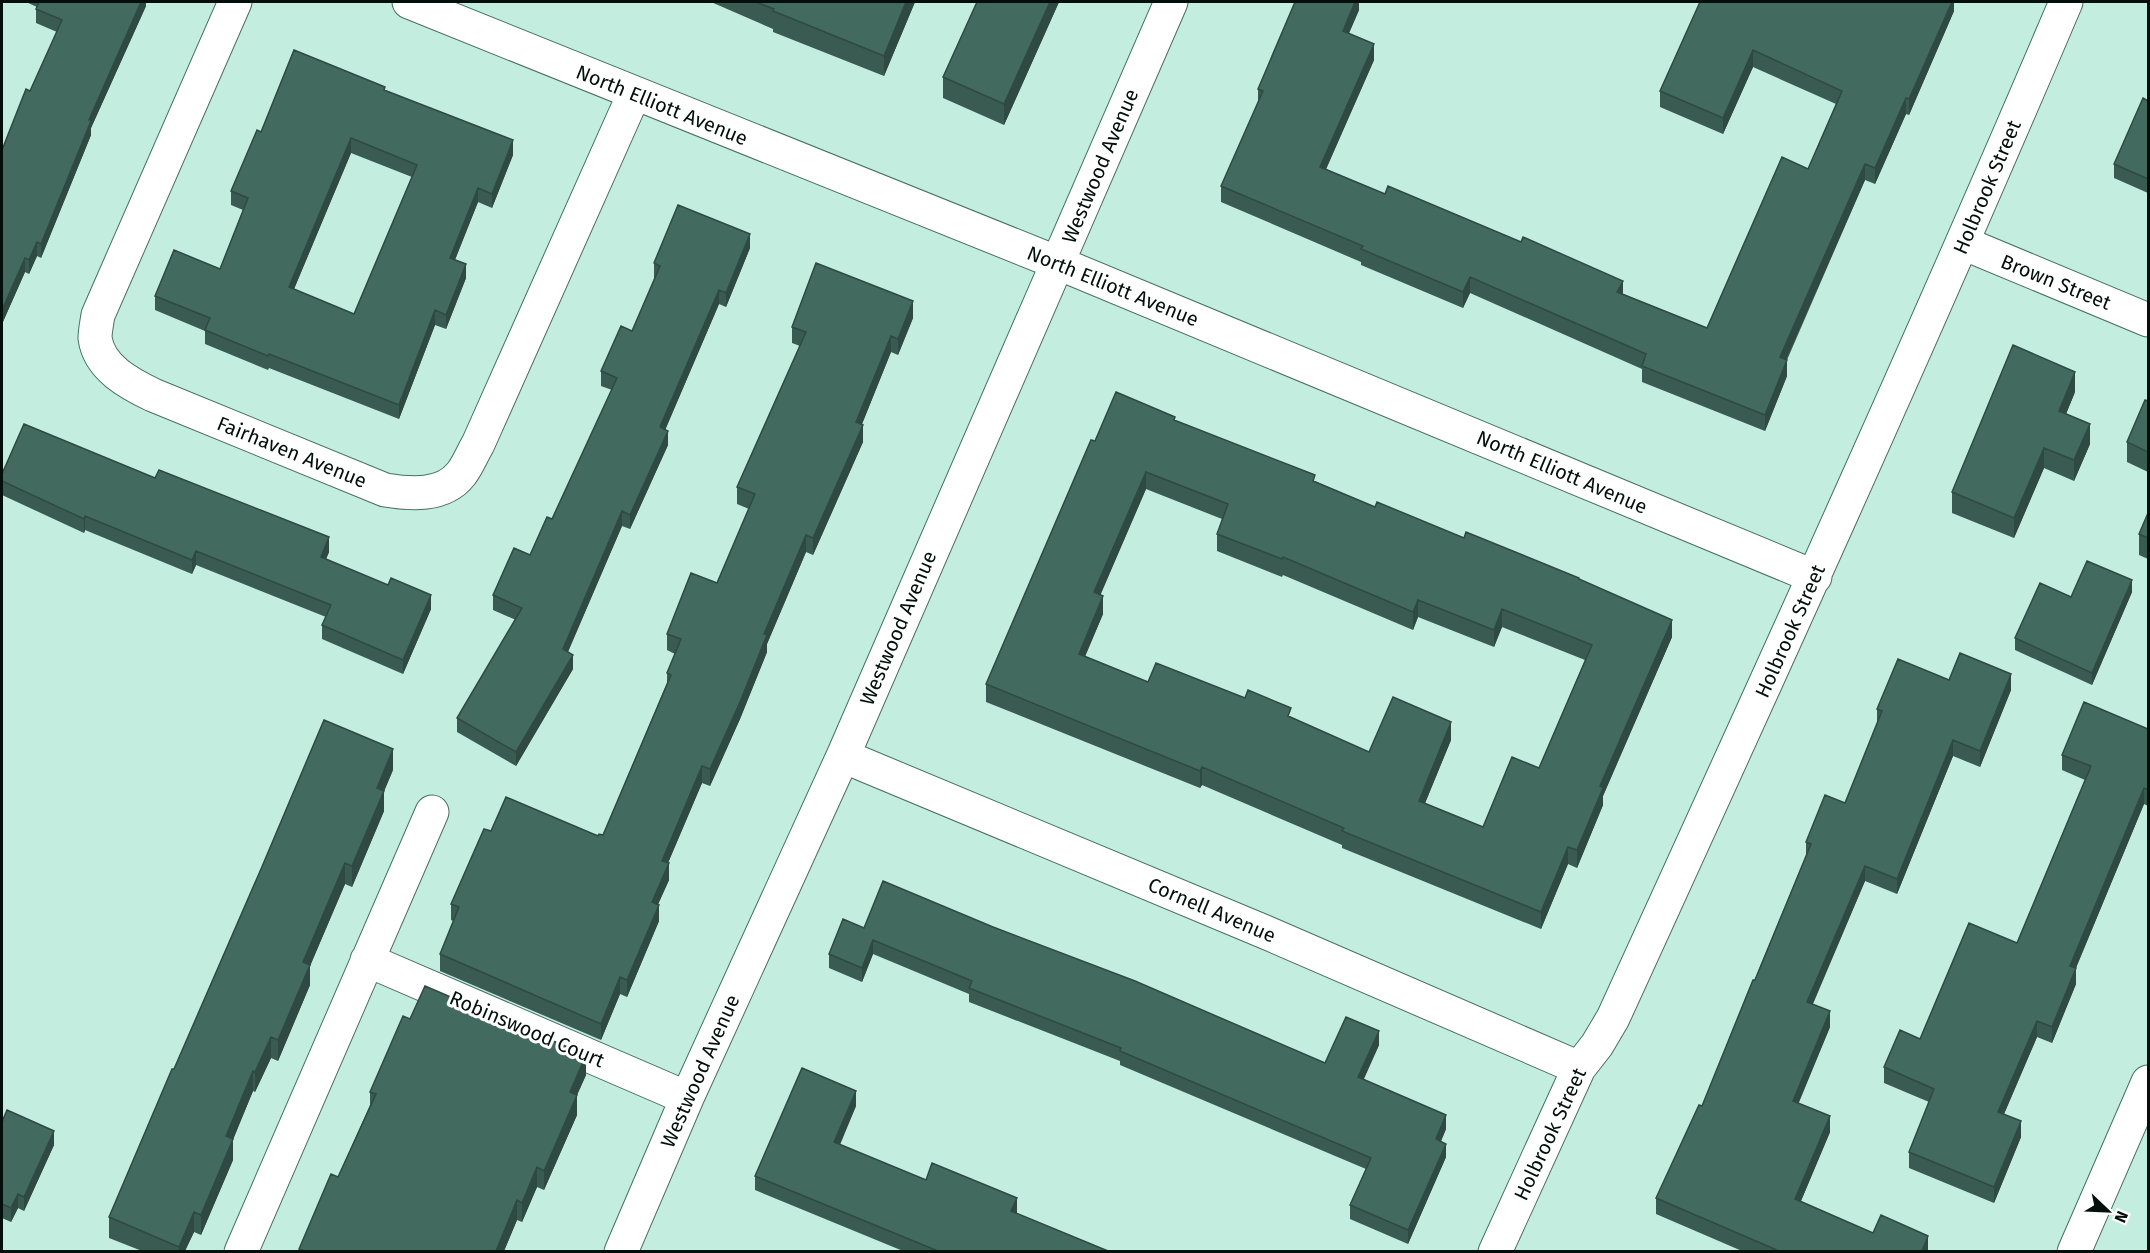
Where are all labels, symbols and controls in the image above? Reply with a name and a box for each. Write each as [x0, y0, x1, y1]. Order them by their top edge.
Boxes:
street label: North Elliott Avenue [573, 60, 751, 150]
street label: Westwood Avenue [1057, 85, 1143, 247]
street label: Holbrook Street [1948, 116, 2026, 258]
street label: North Elliott Avenue [1024, 241, 1202, 331]
street label: Brown Street [1997, 249, 2115, 315]
street label: Fairhaven Avenue [214, 411, 370, 493]
street label: North Elliott Avenue [1473, 425, 1651, 519]
street label: Westwood Avenue [855, 547, 941, 709]
street label: Holbrook Street [1750, 560, 1830, 701]
street label: Cornell Avenue [1145, 872, 1279, 948]
street label: Robinswood Court [446, 986, 609, 1073]
street label: Westwood Avenue [655, 991, 745, 1151]
street label: Holbrook Street [1509, 1063, 1591, 1204]
north arrow [2078, 1181, 2138, 1241]
text: N [2111, 1208, 2132, 1225]

